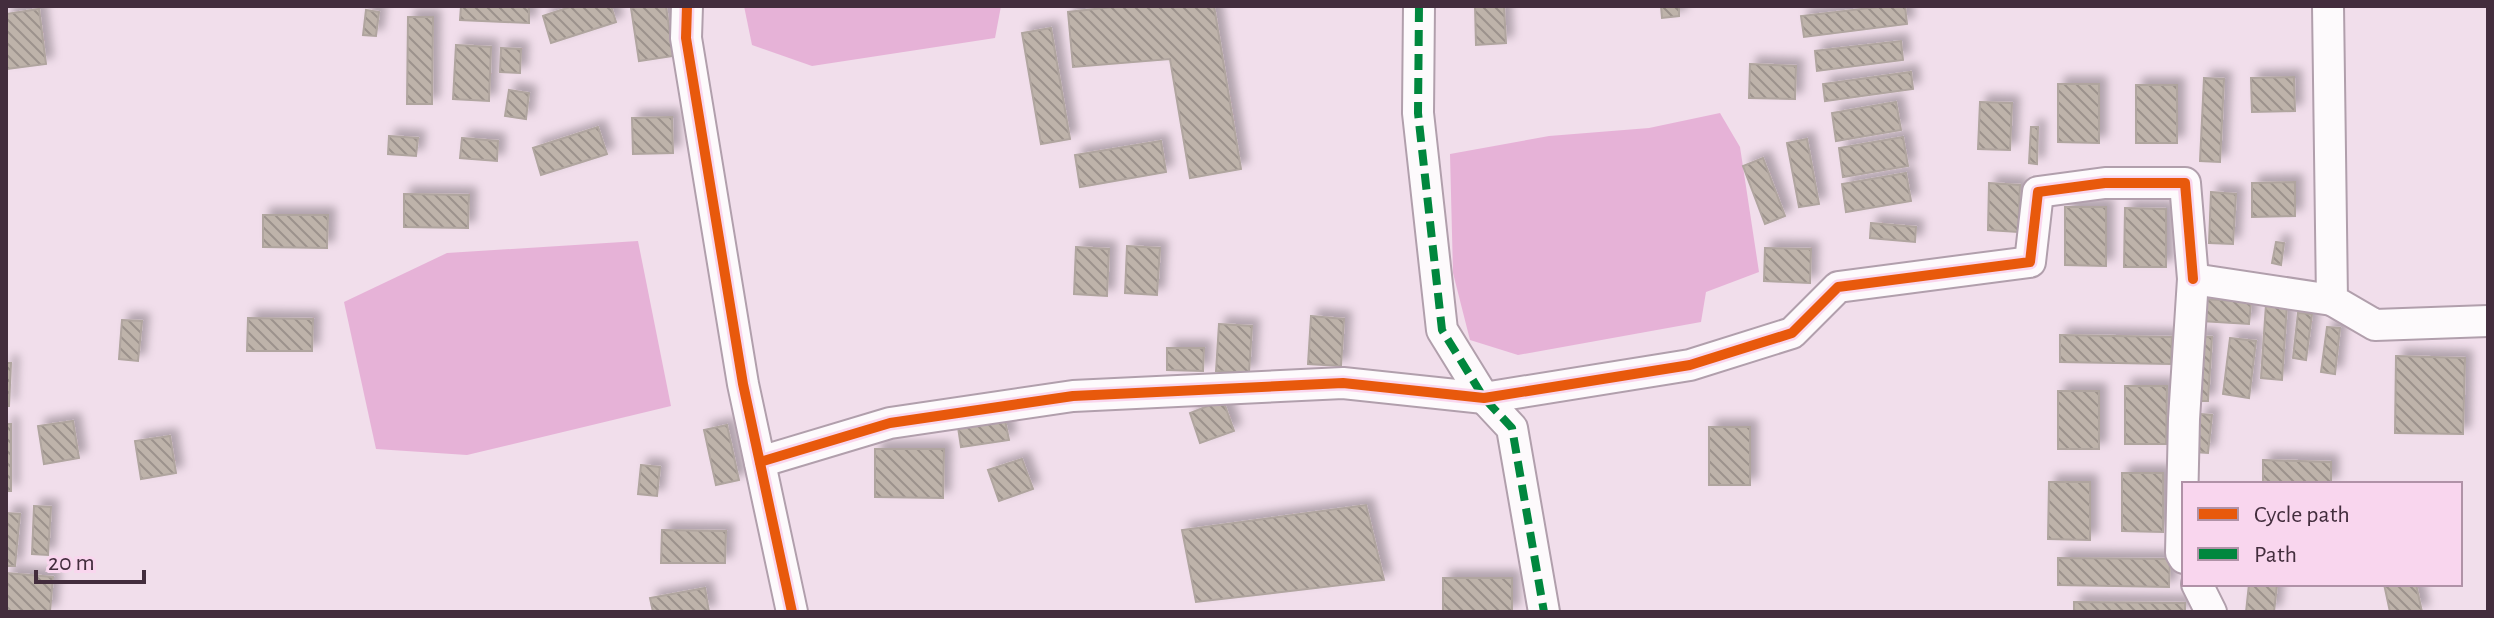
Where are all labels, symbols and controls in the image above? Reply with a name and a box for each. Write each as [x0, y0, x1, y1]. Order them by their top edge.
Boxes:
legend [2182, 482, 2462, 586]
text: Cycle path [2254, 503, 2350, 527]
scale bar [36, 534, 144, 584]
text: Path [2254, 543, 2297, 567]
text: 20 m [48, 551, 95, 575]

